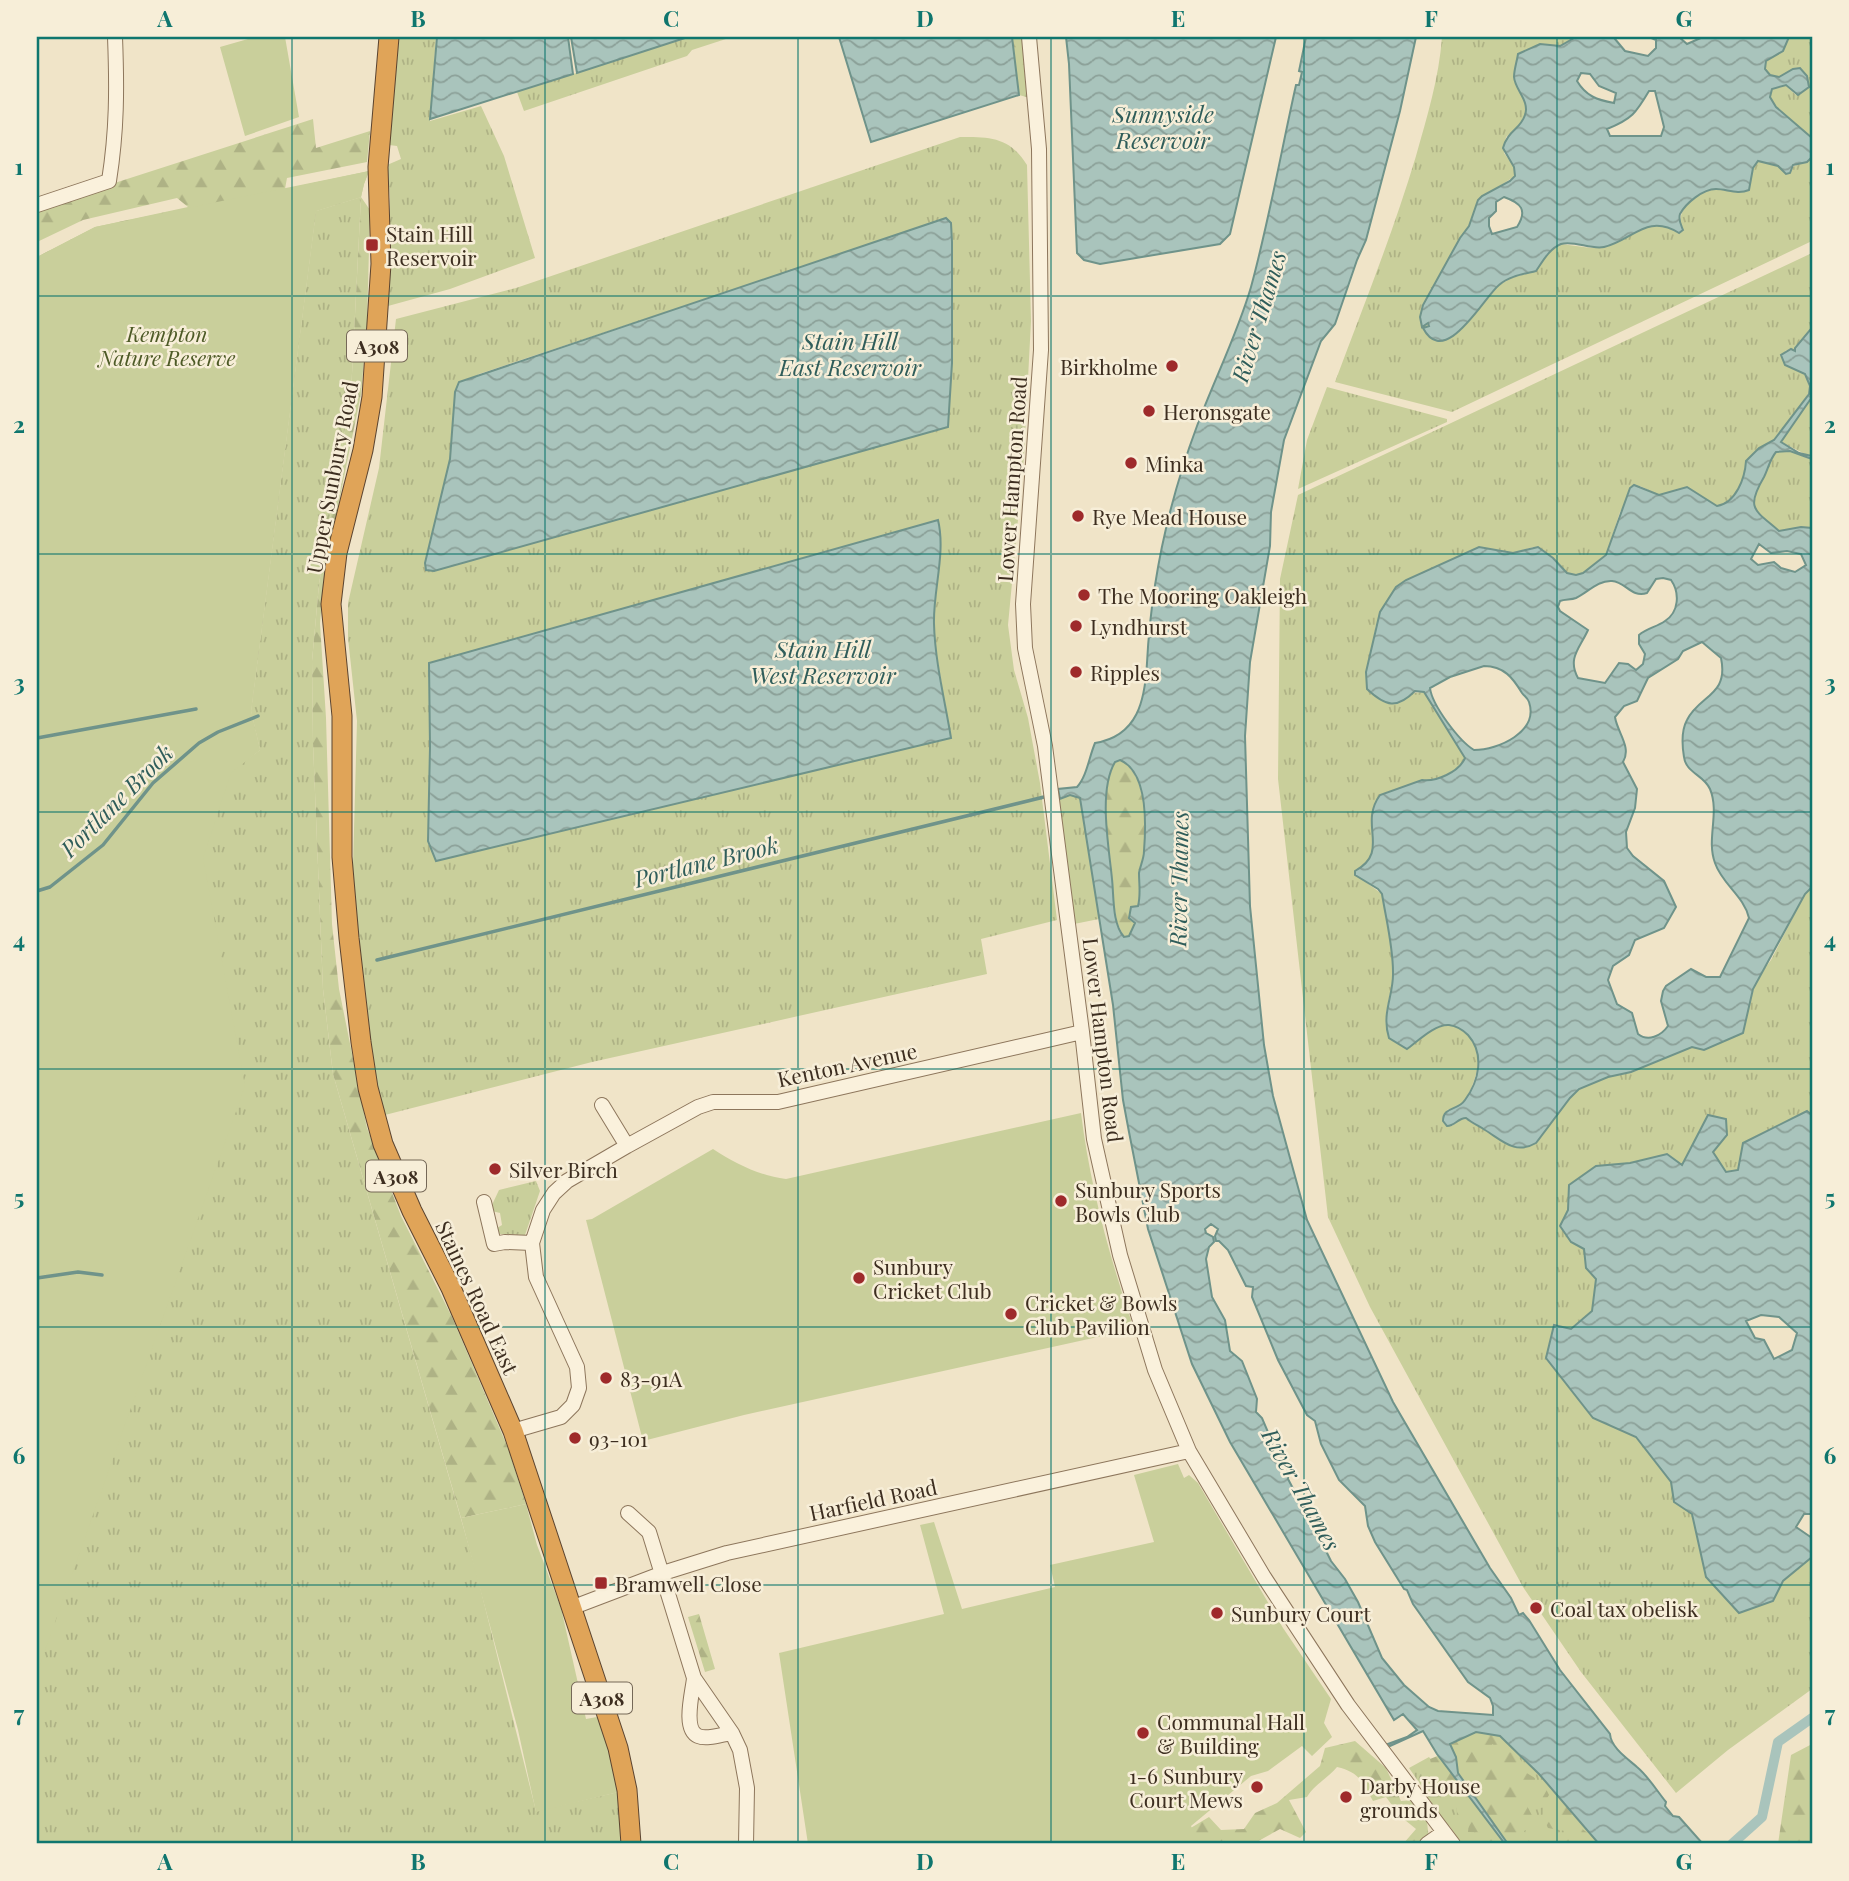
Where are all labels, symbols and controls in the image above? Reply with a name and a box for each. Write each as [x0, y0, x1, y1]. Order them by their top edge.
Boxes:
text: A [156, 2, 173, 33]
text: B [410, 2, 426, 33]
text: C [663, 2, 679, 33]
text: D [916, 2, 934, 33]
text: E [1171, 2, 1185, 33]
text: F [1424, 2, 1438, 33]
text: G [1676, 2, 1693, 33]
water label: Sunnyside Reservoir [1111, 98, 1214, 155]
text: 1 [15, 150, 24, 181]
text: 1 [1826, 150, 1835, 181]
place label: Stain Hill Reservoir [386, 219, 477, 271]
marker: Stain Hill Reservoir [364, 237, 380, 253]
water label: River Thames [1223, 246, 1293, 386]
park label: Kempton Nature Reserve [97, 319, 235, 371]
water label: Stain Hill East Reservoir [778, 325, 922, 382]
road number: A308 [347, 330, 407, 362]
place label: Birkholme [1060, 352, 1158, 380]
marker: Birkholme [1164, 358, 1180, 374]
street label: Lower Hampton Road [990, 375, 1032, 583]
street label: Upper Sunbury Road [299, 378, 363, 576]
place label: Heronsgate [1163, 397, 1271, 425]
marker: Heronsgate [1141, 403, 1157, 419]
text: 2 [13, 408, 25, 439]
text: 2 [1824, 408, 1836, 439]
place label: Minka [1145, 449, 1204, 477]
marker: Minka [1123, 455, 1139, 471]
place label: Rye Mead House [1092, 502, 1247, 530]
marker: Rye Mead House [1070, 508, 1086, 524]
place label: The Mooring Oakleigh [1098, 581, 1308, 609]
marker: The Mooring Oakleigh [1076, 587, 1092, 603]
place label: Lyndhurst [1090, 612, 1188, 640]
marker: Lyndhurst [1068, 618, 1084, 634]
water label: Stain Hill West Reservoir [750, 633, 897, 690]
place label: Ripples [1090, 658, 1160, 686]
marker: Ripples [1068, 664, 1084, 680]
text: 3 [13, 666, 25, 697]
text: 3 [1824, 666, 1836, 697]
water label: Portlane Brook [52, 737, 179, 864]
water label: River Thames [1161, 811, 1195, 948]
water label: Portlane Brook [630, 828, 782, 894]
text: 4 [13, 923, 25, 954]
text: 4 [1824, 923, 1836, 954]
street label: Lower Hampton Road [1078, 936, 1130, 1144]
street label: Kenton Avenue [775, 1036, 919, 1092]
place label: Silver Birch [509, 1155, 619, 1183]
road number: A308 [366, 1160, 426, 1192]
marker: Silver Birch [487, 1161, 503, 1177]
place label: Sunbury Sports Bowls Club [1075, 1175, 1221, 1227]
text: 5 [14, 1181, 24, 1212]
text: 5 [1825, 1181, 1835, 1212]
marker: Sunbury Sports Bowls Club [1053, 1193, 1069, 1209]
street label: Staines Road East [430, 1216, 526, 1379]
place label: Sunbury Cricket Club [873, 1252, 992, 1304]
marker: Sunbury Cricket Club [851, 1270, 867, 1286]
place label: Cricket & Bowls Club Pavilion [1025, 1288, 1177, 1340]
marker: Cricket & Bowls Club Pavilion [1003, 1306, 1019, 1322]
place label: 83-91A [620, 1364, 683, 1392]
marker: 83-91A [598, 1370, 614, 1386]
water label: River Thames [1255, 1421, 1349, 1556]
place label: 93-101 [589, 1424, 648, 1452]
marker: 93-101 [567, 1430, 583, 1446]
text: 6 [13, 1439, 26, 1470]
text: 6 [1824, 1439, 1837, 1470]
street label: Harfield Road [806, 1472, 940, 1526]
place label: Bramwell Close [615, 1569, 762, 1597]
marker: Bramwell Close [593, 1575, 609, 1591]
place label: Coal tax obelisk [1550, 1594, 1699, 1622]
place label: Sunbury Court [1231, 1599, 1371, 1627]
marker: Coal tax obelisk [1528, 1600, 1544, 1616]
marker: Sunbury Court [1209, 1605, 1225, 1621]
road number: A308 [572, 1682, 632, 1714]
text: 7 [14, 1697, 25, 1728]
text: 7 [1825, 1697, 1836, 1728]
place label: Communal Hall & Building [1157, 1707, 1305, 1759]
marker: Communal Hall & Building [1135, 1725, 1151, 1741]
place label: 1-6 Sunbury Court Mews [1129, 1761, 1243, 1813]
place label: Darby House grounds [1360, 1771, 1481, 1823]
marker: 1-6 Sunbury Court Mews [1249, 1779, 1265, 1795]
marker: Darby House grounds [1338, 1789, 1354, 1805]
text: A [156, 1845, 173, 1876]
text: B [410, 1845, 426, 1876]
text: C [663, 1845, 679, 1876]
text: D [916, 1845, 934, 1876]
text: E [1171, 1845, 1185, 1876]
text: F [1424, 1845, 1438, 1876]
text: G [1676, 1845, 1693, 1876]

